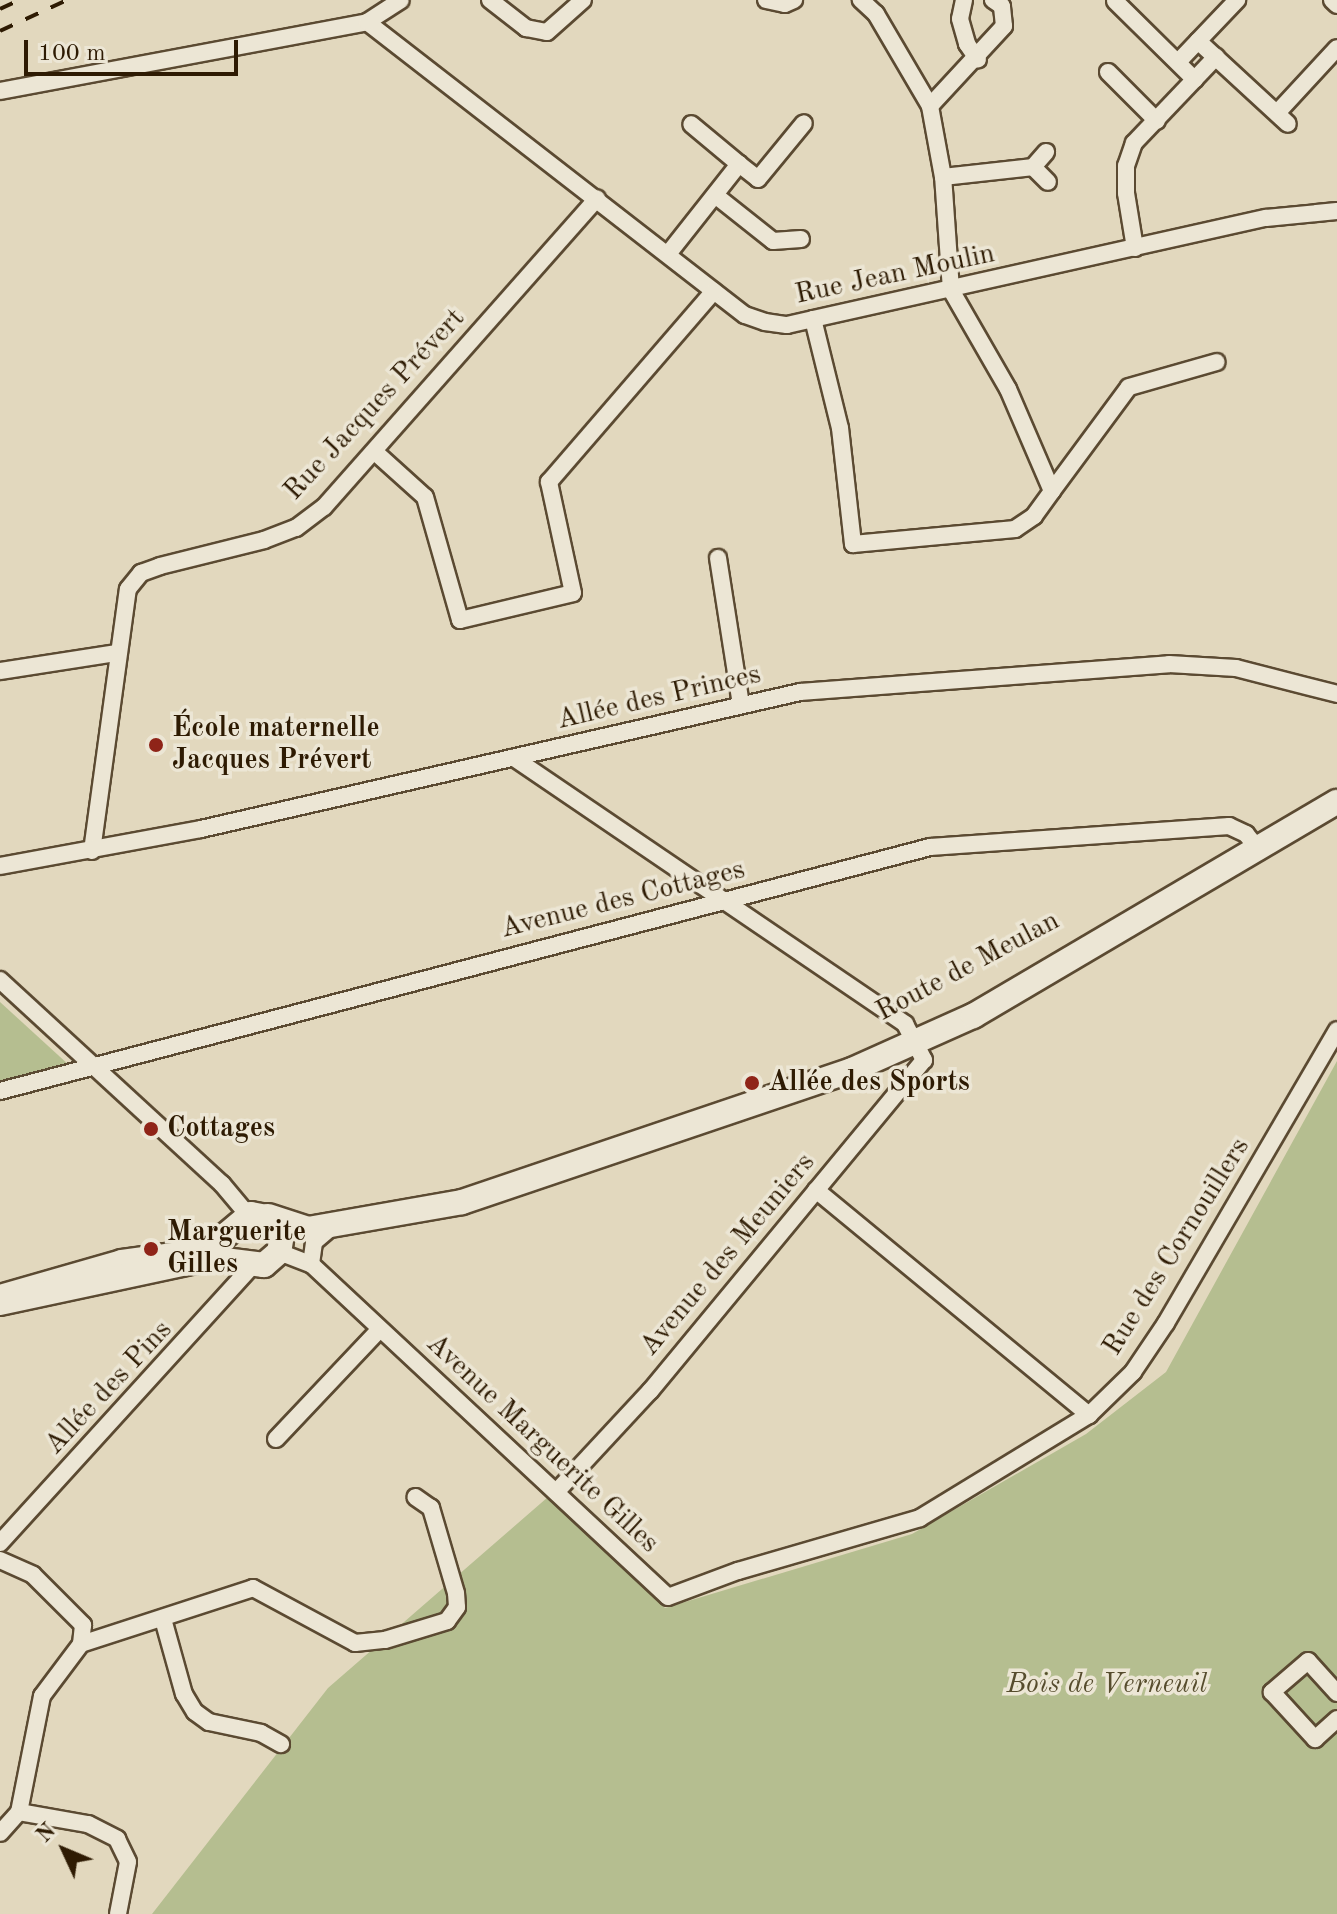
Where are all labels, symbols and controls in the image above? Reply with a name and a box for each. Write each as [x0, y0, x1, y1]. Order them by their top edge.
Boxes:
scale bar [28, 24, 242, 74]
text: 100 m [38, 42, 106, 66]
street label: Rue Jean Moulin [792, 237, 998, 313]
street label: Rue Jacques Prévert [278, 302, 472, 508]
street label: Allée des Princes [554, 658, 764, 738]
place label: École maternelle Jacques Prévert [172, 712, 380, 778]
marker: École maternelle Jacques Prévert [147, 736, 165, 754]
street label: Avenue des Cottages [497, 853, 749, 947]
street label: Route de Meulan [871, 905, 1065, 1029]
place label: Allée des Sports [768, 1066, 970, 1100]
marker: Allée des Sports [743, 1074, 761, 1092]
place label: Cottages [167, 1112, 275, 1146]
marker: Cottages [142, 1120, 160, 1138]
street label: Rue des Cornouillers [1096, 1132, 1258, 1362]
street label: Avenue des Meuniers [633, 1147, 823, 1363]
place label: Marguerite Gilles [167, 1216, 306, 1282]
marker: Marguerite Gilles [142, 1240, 160, 1258]
street label: Allée des Pins [38, 1314, 180, 1462]
street label: Avenue Marguerite Gilles [419, 1327, 665, 1561]
park label: Bois de Verneuil [1007, 1668, 1207, 1702]
north arrow [24, 1810, 104, 1890]
text: N [33, 1820, 60, 1847]

